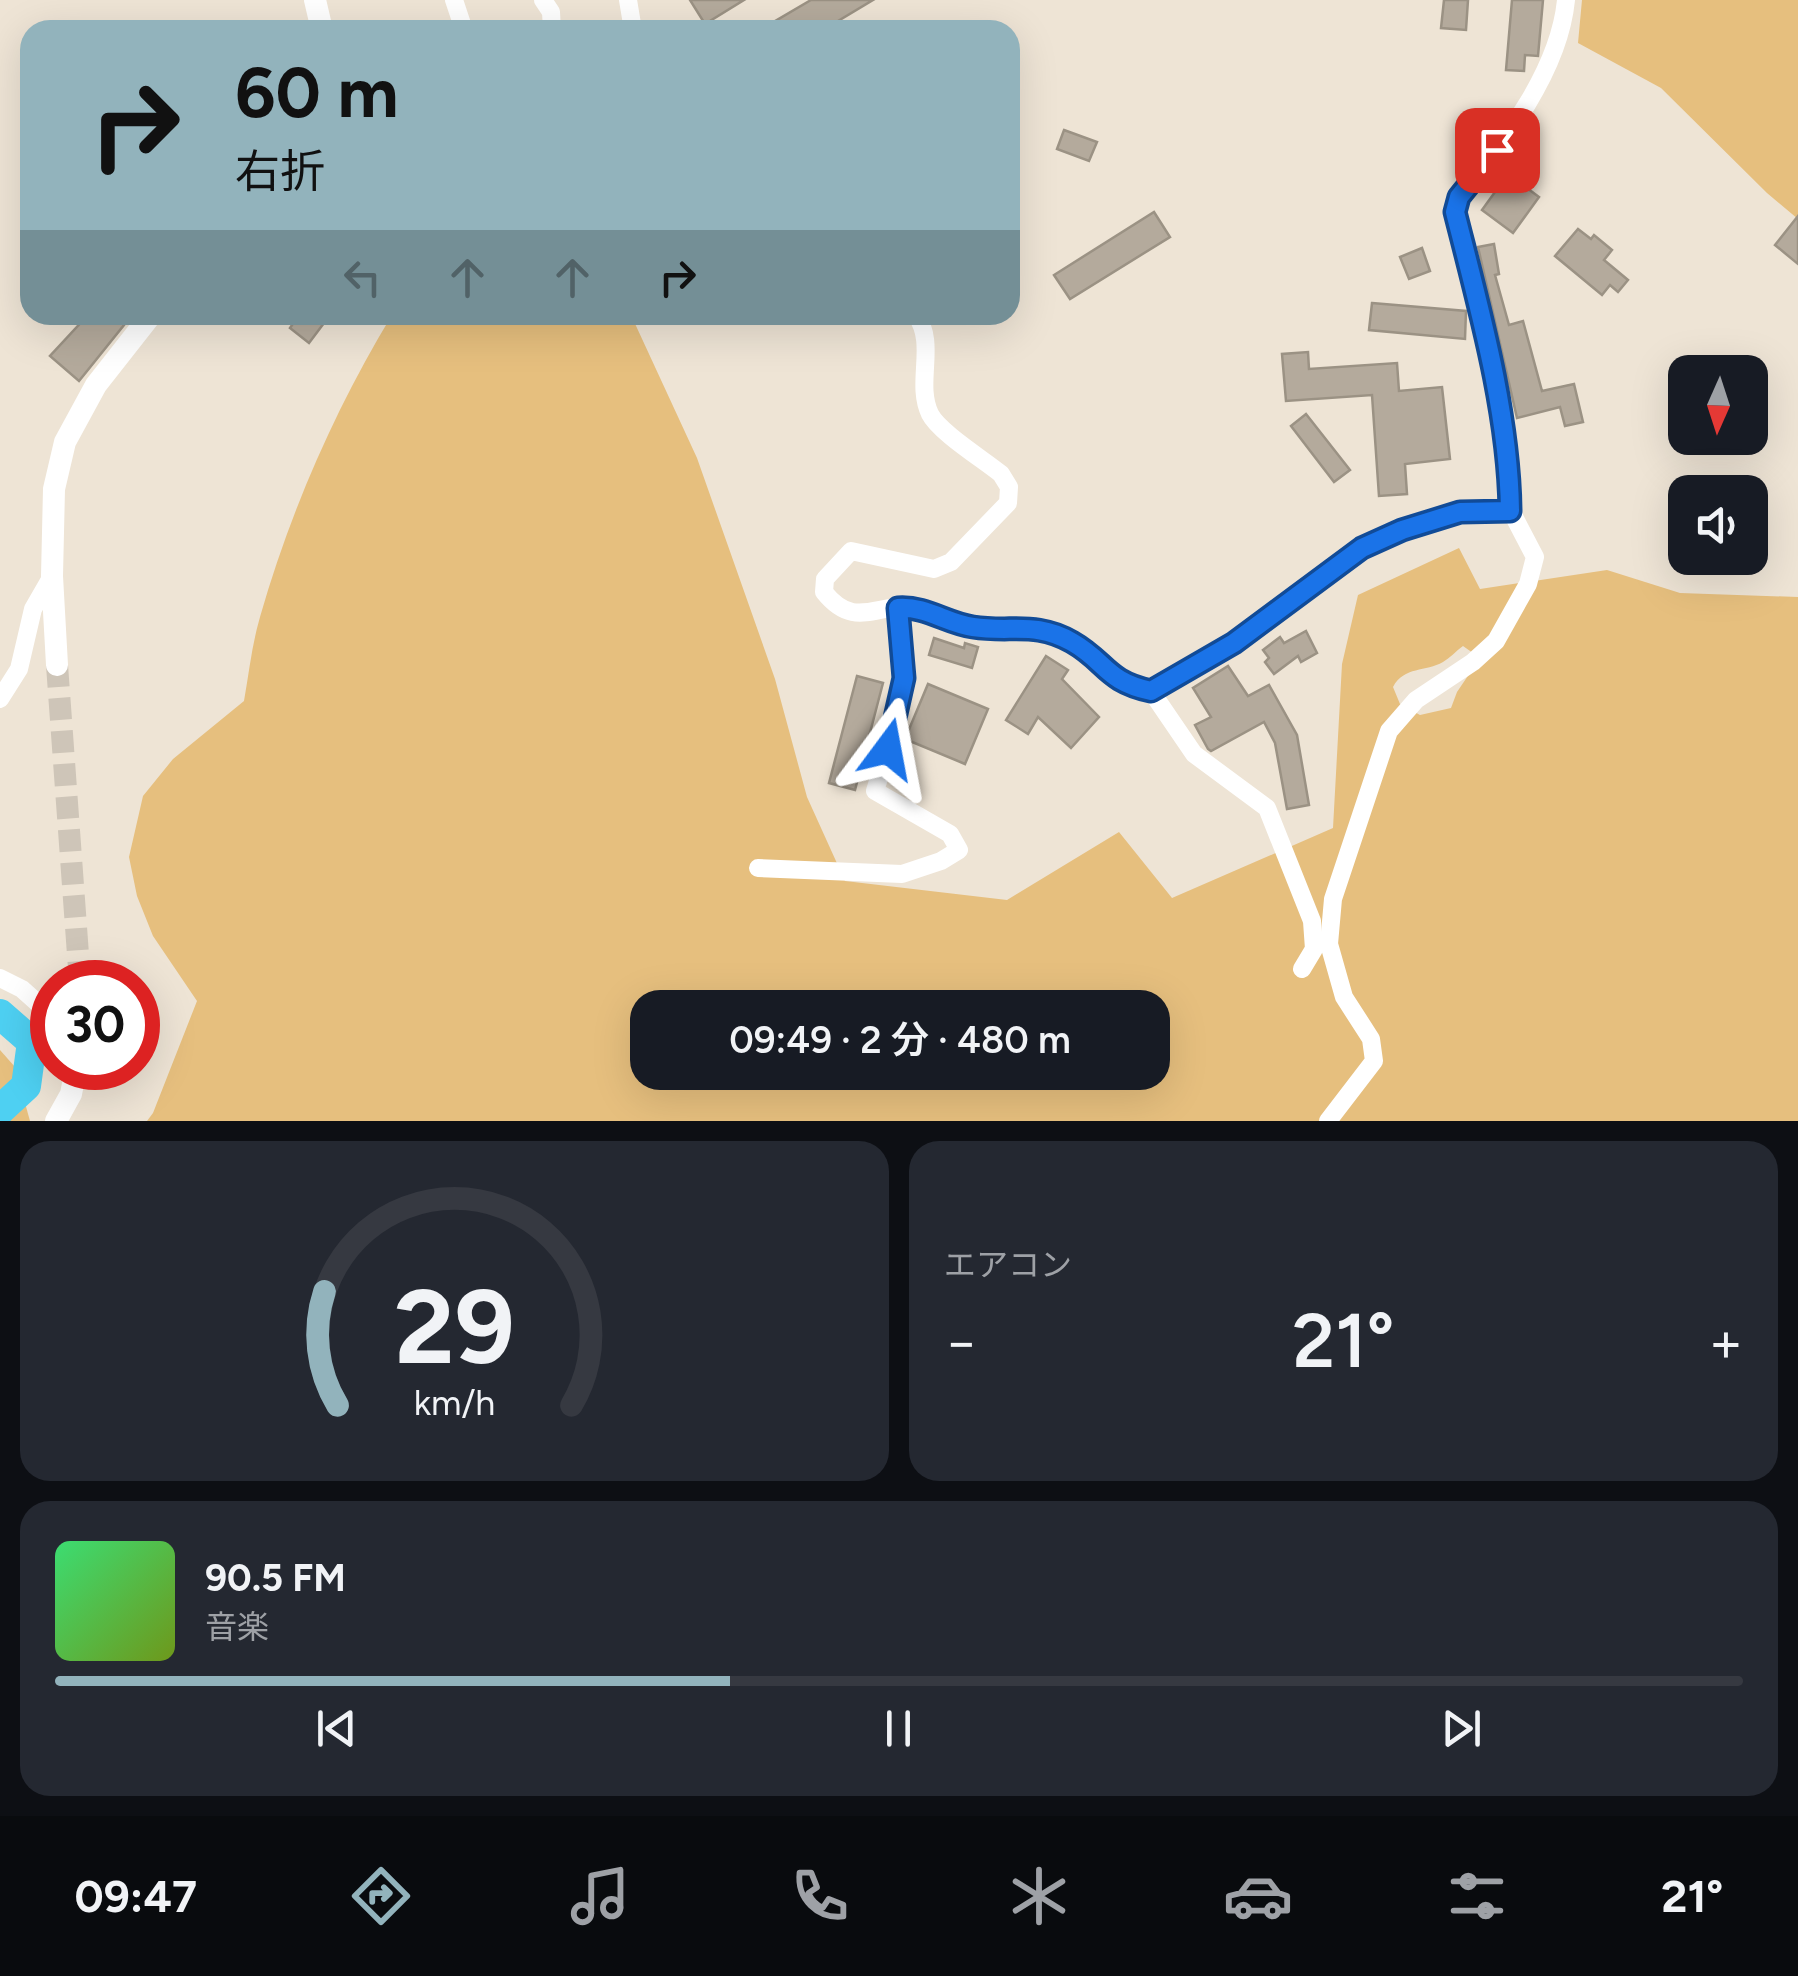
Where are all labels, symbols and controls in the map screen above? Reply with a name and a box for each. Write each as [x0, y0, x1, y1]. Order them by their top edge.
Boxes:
text: 60 m [235, 50, 399, 135]
icon: right [70, 60, 200, 190]
pin [1455, 108, 1540, 193]
icon: arrive [1470, 123, 1525, 178]
text: 右折 [235, 144, 325, 198]
icon: left [335, 250, 390, 305]
icon: ahead [440, 250, 495, 305]
icon: ahead [545, 250, 600, 305]
icon: right [650, 250, 705, 305]
north arrow [1668, 355, 1768, 455]
map controls [1668, 355, 1768, 575]
button: sound [1668, 475, 1768, 575]
position arrow [836, 697, 940, 801]
speed limit sign: 30 [30, 960, 160, 1090]
text: 09:49 · 2 分 · 480 m [729, 1017, 1071, 1063]
text: エアコン [944, 1246, 1072, 1284]
text: 29 [394, 1264, 515, 1389]
text: 21° [1292, 1296, 1395, 1386]
text: − [944, 1309, 978, 1375]
text: + [1709, 1309, 1743, 1375]
text: km/h [414, 1381, 495, 1424]
text: 90.5 FM [205, 1555, 346, 1601]
text: 音楽 [205, 1608, 269, 1646]
icon: previous [309, 1701, 364, 1756]
icon: pause [871, 1701, 926, 1756]
icon: next [1434, 1701, 1489, 1756]
icon: directions [346, 1861, 416, 1931]
icon: music [565, 1861, 635, 1931]
icon: phone [785, 1861, 855, 1931]
icon: climate [1004, 1861, 1074, 1931]
icon: car [1223, 1861, 1293, 1931]
icon: filters [1442, 1861, 1512, 1931]
text: 09:47 [75, 1869, 197, 1923]
text: 21° [1661, 1869, 1723, 1923]

